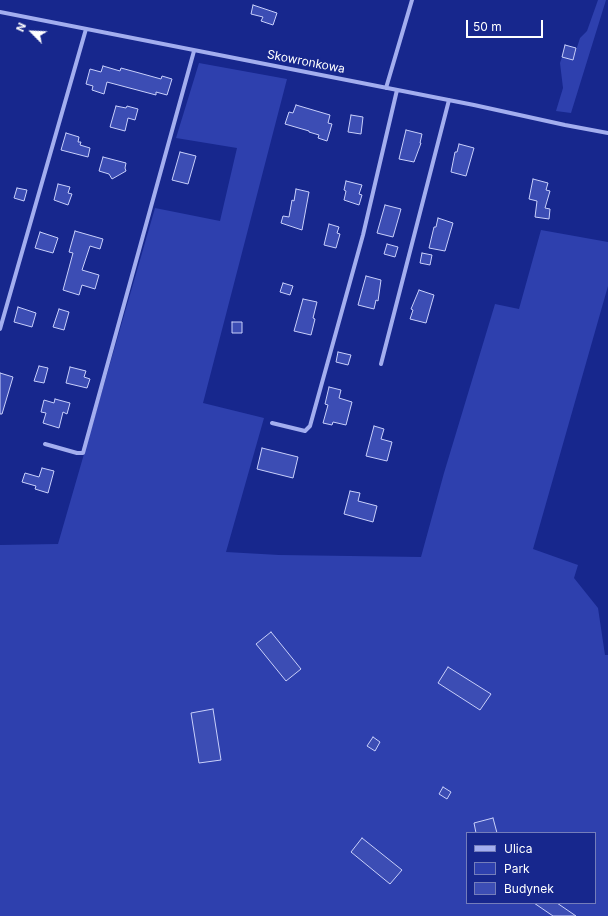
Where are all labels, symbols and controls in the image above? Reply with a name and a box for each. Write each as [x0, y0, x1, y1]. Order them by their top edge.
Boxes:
north arrow [12, 12, 52, 52]
scale bar [468, 12, 545, 38]
text: 50 m [473, 19, 502, 34]
text: N [13, 20, 29, 34]
street label: Skowronkowa [266, 47, 346, 77]
legend [466, 832, 596, 904]
text: Ulica [504, 841, 532, 856]
text: Park [504, 861, 530, 876]
text: Budynek [504, 881, 554, 896]

